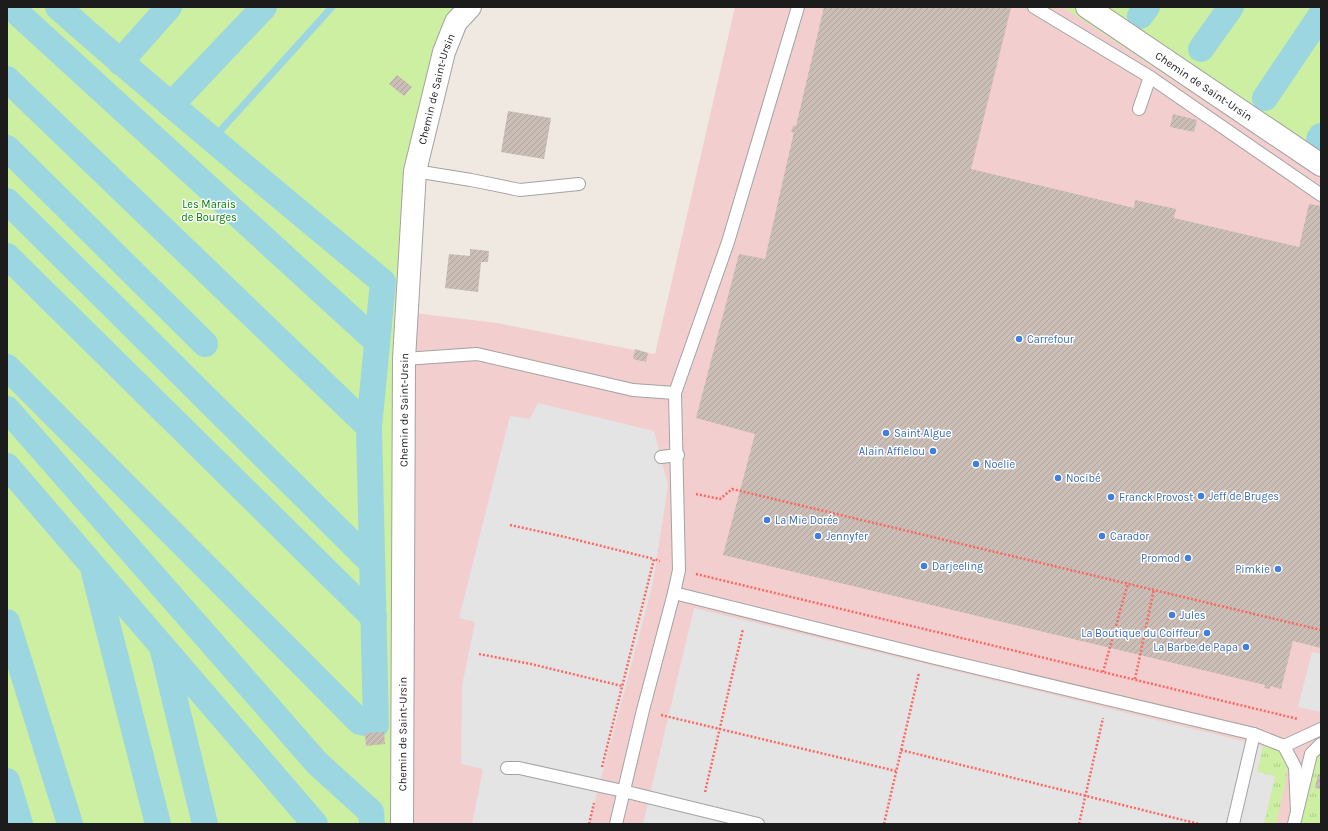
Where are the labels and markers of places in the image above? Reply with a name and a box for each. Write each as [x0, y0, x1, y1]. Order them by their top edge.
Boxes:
place label: Carrefour [1027, 333, 1074, 346]
marker: Carrefour [1014, 334, 1024, 344]
place label: Saint Algue [894, 427, 952, 440]
marker: Saint Algue [881, 428, 891, 438]
place label: Alain Afflelou [859, 445, 925, 458]
marker: Alain Afflelou [928, 446, 938, 456]
place label: Noelie [984, 458, 1016, 471]
marker: Noelie [971, 459, 981, 469]
place label: Nocibé [1066, 472, 1101, 485]
marker: Nocibé [1053, 473, 1063, 483]
place label: Jeff de Bruges [1209, 490, 1279, 503]
place label: Franck Provost [1119, 491, 1193, 504]
marker: Jeff de Bruges [1196, 491, 1206, 501]
marker: Franck Provost [1106, 492, 1116, 502]
place label: La Mie Dorée [775, 514, 839, 527]
marker: La Mie Dorée [762, 515, 772, 525]
place label: Jennyfer [826, 530, 868, 543]
place label: Carador [1110, 530, 1149, 543]
marker: Jennyfer [813, 531, 823, 541]
marker: Carador [1097, 531, 1107, 541]
place label: Promod [1141, 552, 1180, 565]
marker: Promod [1183, 553, 1193, 563]
place label: Darjeeling [932, 560, 984, 573]
marker: Darjeeling [919, 561, 929, 571]
place label: Pimkie [1235, 563, 1270, 576]
marker: Pimkie [1273, 564, 1283, 574]
place label: Jules [1180, 609, 1206, 622]
marker: Jules [1167, 610, 1177, 620]
place label: La Boutique du Coiffeur [1081, 627, 1199, 640]
marker: La Boutique du Coiffeur [1202, 628, 1212, 638]
place label: La Barbe de Papa [1153, 641, 1238, 654]
marker: La Barbe de Papa [1241, 642, 1251, 652]

